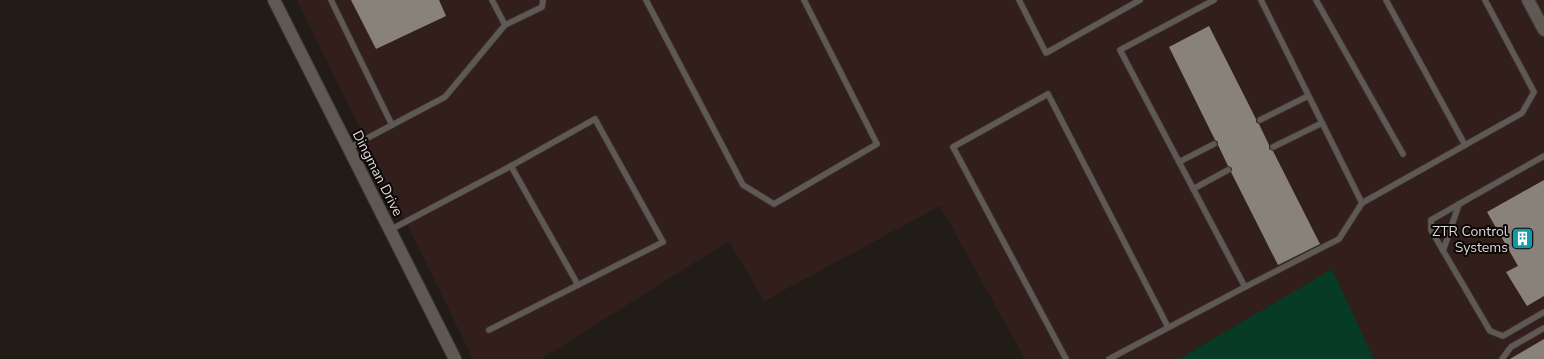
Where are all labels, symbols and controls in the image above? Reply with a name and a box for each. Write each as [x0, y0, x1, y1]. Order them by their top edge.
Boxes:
street label: Dingman Drive [348, 127, 407, 219]
place label: ZTR Control Systems [1432, 222, 1509, 257]
building icon: ZTR Control Systems [1510, 226, 1536, 252]

